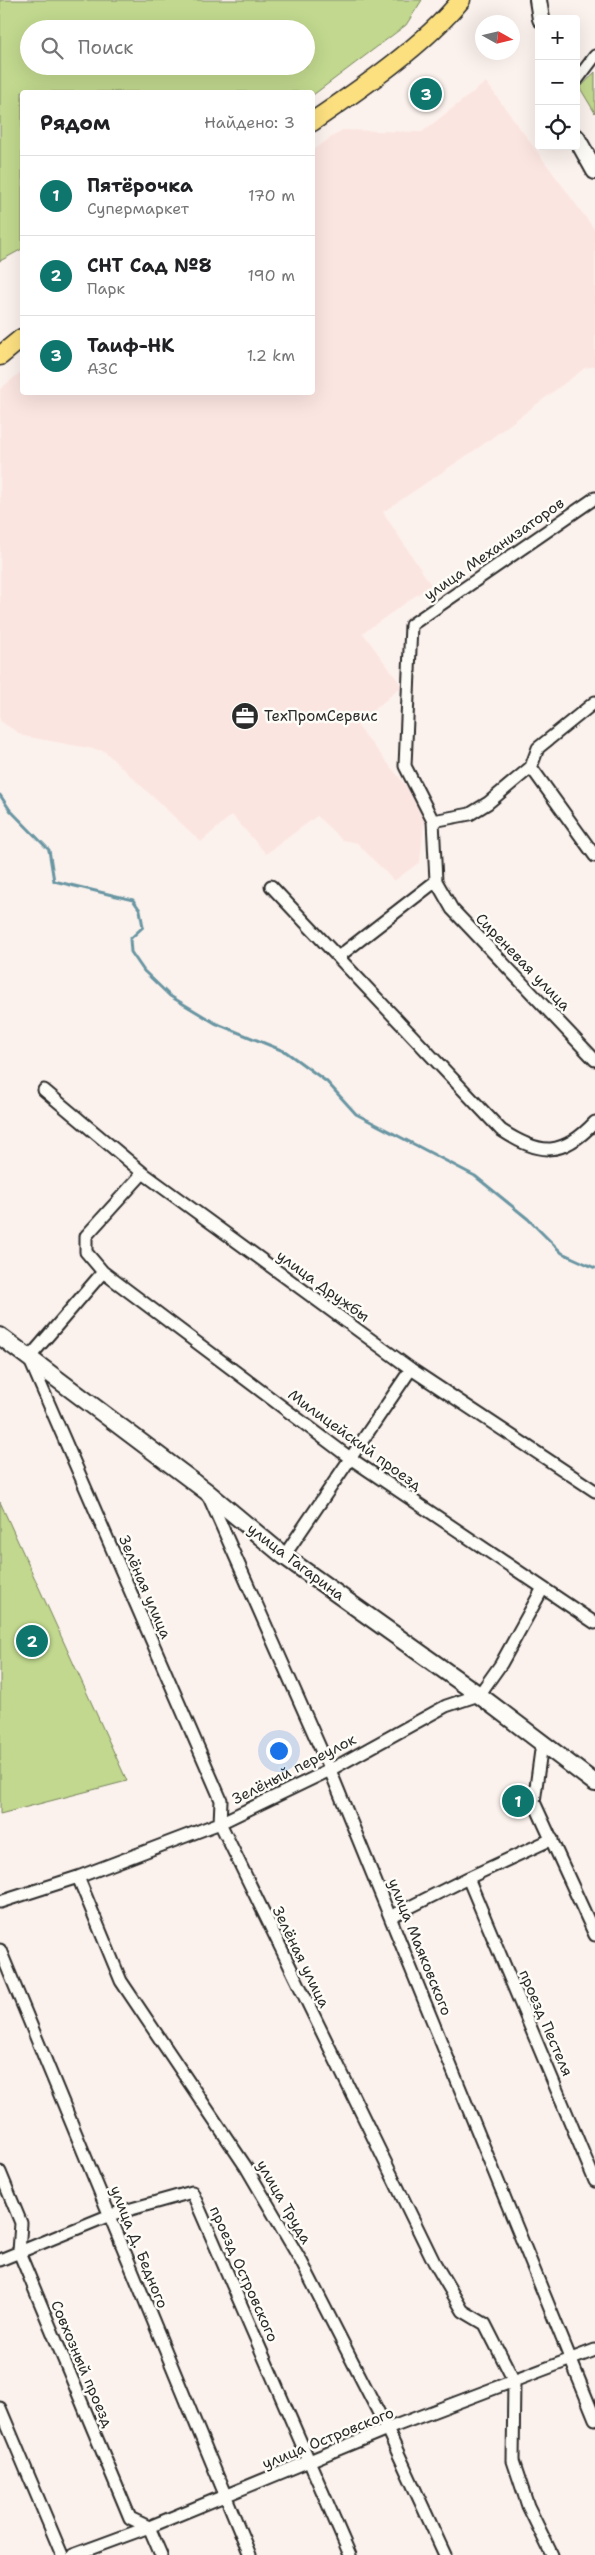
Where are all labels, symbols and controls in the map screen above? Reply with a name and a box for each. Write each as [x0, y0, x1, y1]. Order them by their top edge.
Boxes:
north arrow [475, 15, 520, 60]
map controls [535, 15, 580, 150]
button: + [535, 15, 580, 60]
search box [20, 20, 315, 75]
icon: search [38, 34, 66, 62]
text: Поиск [78, 35, 133, 60]
button: − [535, 60, 580, 105]
pin: 3 [410, 75, 442, 113]
button: locate [535, 105, 580, 150]
text: Рядом [40, 109, 110, 137]
text: Найдено: 3 [204, 112, 295, 133]
text: Пятёрочка [87, 173, 193, 198]
text: 1 [52, 185, 60, 206]
text: 170 m [248, 185, 295, 206]
text: Супермаркет [87, 198, 189, 219]
text: СНТ Сад №8 [87, 253, 212, 278]
text: 2 [50, 265, 62, 286]
text: 190 m [248, 265, 295, 286]
text: Парк [87, 278, 125, 299]
text: Таиф-НК [87, 333, 174, 358]
text: 3 [50, 345, 62, 366]
text: 1.2 km [247, 345, 295, 366]
text: АЗС [87, 358, 118, 379]
street label: улица Механизаторов [420, 493, 568, 605]
office icon: ТехПромСервис [230, 701, 260, 731]
place label: ТехПромСервис [264, 706, 378, 726]
street label: Сиреневая улица [471, 909, 575, 1016]
street label: улица Дружбы [273, 1246, 373, 1326]
street label: Милицейский проезд [284, 1385, 426, 1496]
street label: улица Гагарина [243, 1519, 349, 1606]
street label: Зелёная улица [114, 1532, 176, 1642]
pin: 2 [16, 1622, 48, 1660]
street label: Зелёный переулок [229, 1729, 359, 1809]
your location [266, 1738, 292, 1764]
pin: 1 [502, 1782, 534, 1820]
street label: улица Маяковского [383, 1875, 457, 2019]
street label: Зелёная улица [268, 1903, 335, 2012]
street label: проезд Пестеля [515, 1967, 577, 2079]
street label: улица Труда [252, 2156, 316, 2248]
street label: улица Д. Бедного [105, 2183, 173, 2311]
street label: проезд Островского [205, 2203, 283, 2345]
street label: Совхозный проезд [46, 2297, 118, 2431]
street label: улица Островского [259, 2402, 397, 2474]

